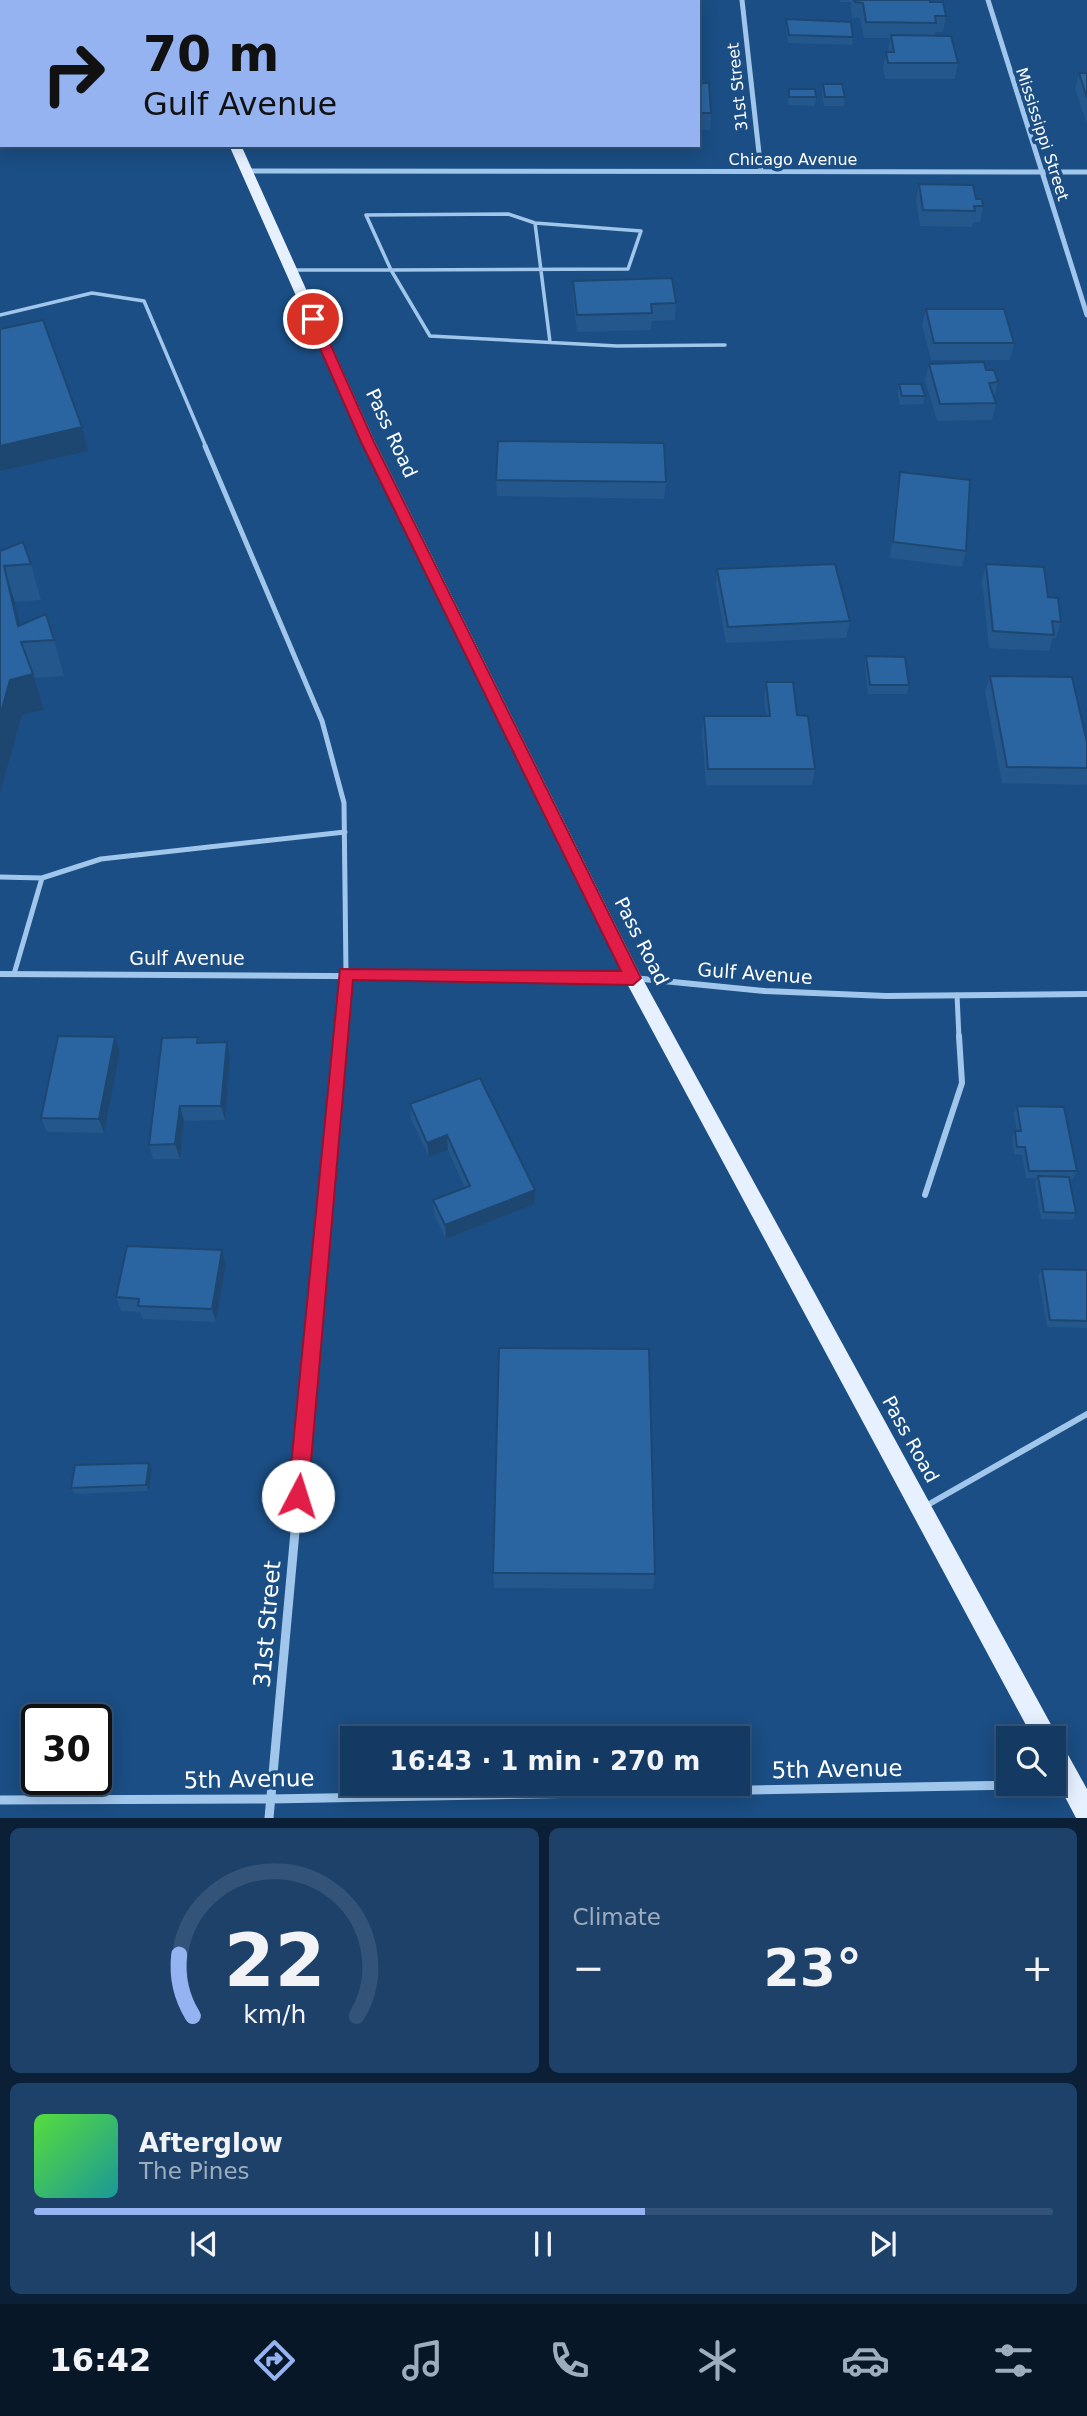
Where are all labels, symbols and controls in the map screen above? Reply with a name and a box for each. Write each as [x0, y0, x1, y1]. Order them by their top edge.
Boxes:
text: 70 m [143, 26, 279, 83]
icon: right [28, 28, 119, 119]
street label: 31st Street [723, 42, 752, 132]
street label: Mississippi Street [1012, 65, 1073, 203]
text: Gulf Avenue [143, 85, 337, 123]
street label: Chicago Avenue [729, 150, 857, 169]
pin [283, 289, 343, 349]
icon: arrive [294, 300, 332, 338]
street label: Pass Road [362, 385, 422, 481]
street label: Pass Road [610, 893, 674, 989]
street label: Gulf Avenue [129, 947, 245, 969]
street label: Gulf Avenue [697, 958, 813, 988]
street label: Pass Road [878, 1392, 944, 1486]
position arrow [261, 1459, 335, 1533]
street label: 31st Street [248, 1559, 286, 1689]
speed limit sign: 30 [21, 1704, 112, 1795]
map controls [996, 1726, 1066, 1796]
button: search [996, 1726, 1066, 1796]
text: 16:43 · 1 min · 270 m [390, 1746, 700, 1776]
street label: 5th Avenue [771, 1755, 903, 1783]
street label: 5th Avenue [183, 1765, 315, 1793]
text: Climate [573, 1904, 661, 1930]
text: 22 [224, 1919, 325, 2004]
text: 23° [764, 1938, 862, 1998]
text: − [573, 1946, 604, 1990]
text: + [1021, 1946, 1053, 1990]
text: km/h [243, 2000, 306, 2029]
text: Afterglow [139, 2128, 283, 2158]
text: The Pines [139, 2158, 250, 2184]
icon: previous [185, 2225, 223, 2263]
icon: pause [524, 2225, 562, 2263]
icon: next [864, 2225, 902, 2263]
icon: directions [250, 2336, 299, 2385]
icon: music [398, 2336, 447, 2385]
icon: phone [545, 2336, 594, 2385]
icon: climate [693, 2336, 742, 2385]
icon: car [841, 2336, 890, 2385]
icon: filters [989, 2336, 1038, 2385]
text: 16:42 [49, 2341, 151, 2379]

